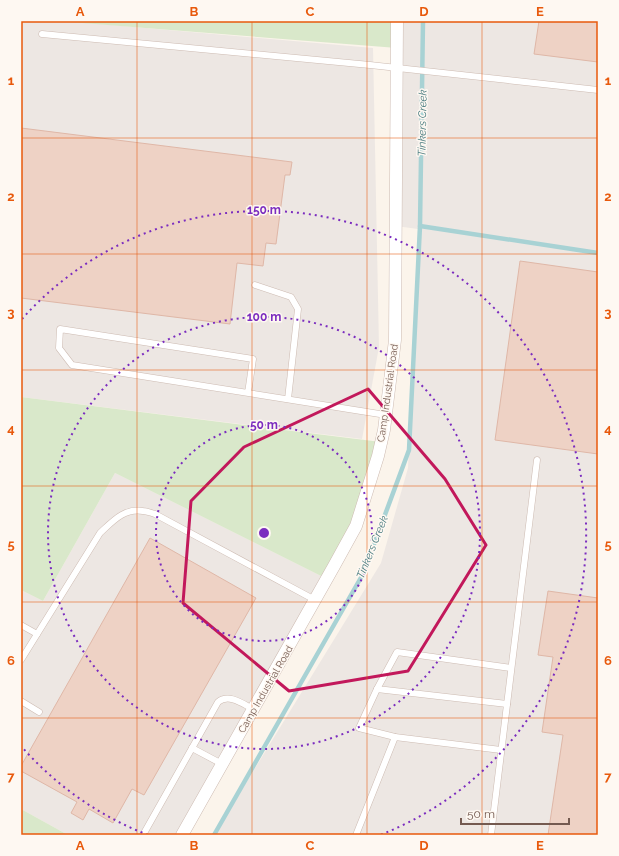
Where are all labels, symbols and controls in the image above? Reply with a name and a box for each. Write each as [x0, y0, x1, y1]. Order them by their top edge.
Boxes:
text: A [76, 4, 85, 19]
text: B [190, 4, 199, 19]
text: C [306, 4, 315, 19]
text: D [419, 4, 429, 19]
text: E [536, 4, 544, 19]
text: 1 [8, 73, 15, 88]
text: 1 [605, 73, 612, 88]
water label: Tinkers Creek [415, 89, 430, 156]
text: 2 [7, 189, 15, 204]
text: 2 [604, 189, 612, 204]
text: 150 m [247, 203, 281, 217]
text: 3 [7, 305, 15, 320]
text: 3 [604, 305, 612, 320]
text: 100 m [247, 310, 281, 324]
street label: Camp Industrial Road [375, 343, 400, 443]
text: 50 m [250, 418, 278, 432]
text: 4 [7, 421, 15, 436]
text: 4 [604, 421, 612, 436]
water label: Tinkers Creek [354, 514, 391, 581]
centre of rings [257, 526, 271, 540]
text: 5 [7, 537, 15, 552]
text: 5 [604, 537, 612, 552]
street label: Camp Industrial Road [236, 644, 295, 735]
text: 6 [7, 653, 15, 668]
text: 6 [604, 653, 612, 668]
text: 7 [7, 769, 15, 784]
text: 7 [604, 769, 612, 784]
scale bar [461, 800, 569, 826]
text: 50 m [467, 807, 495, 821]
text: A [76, 838, 85, 853]
text: B [190, 838, 199, 853]
text: C [306, 838, 315, 853]
text: D [419, 838, 429, 853]
text: E [536, 838, 544, 853]

